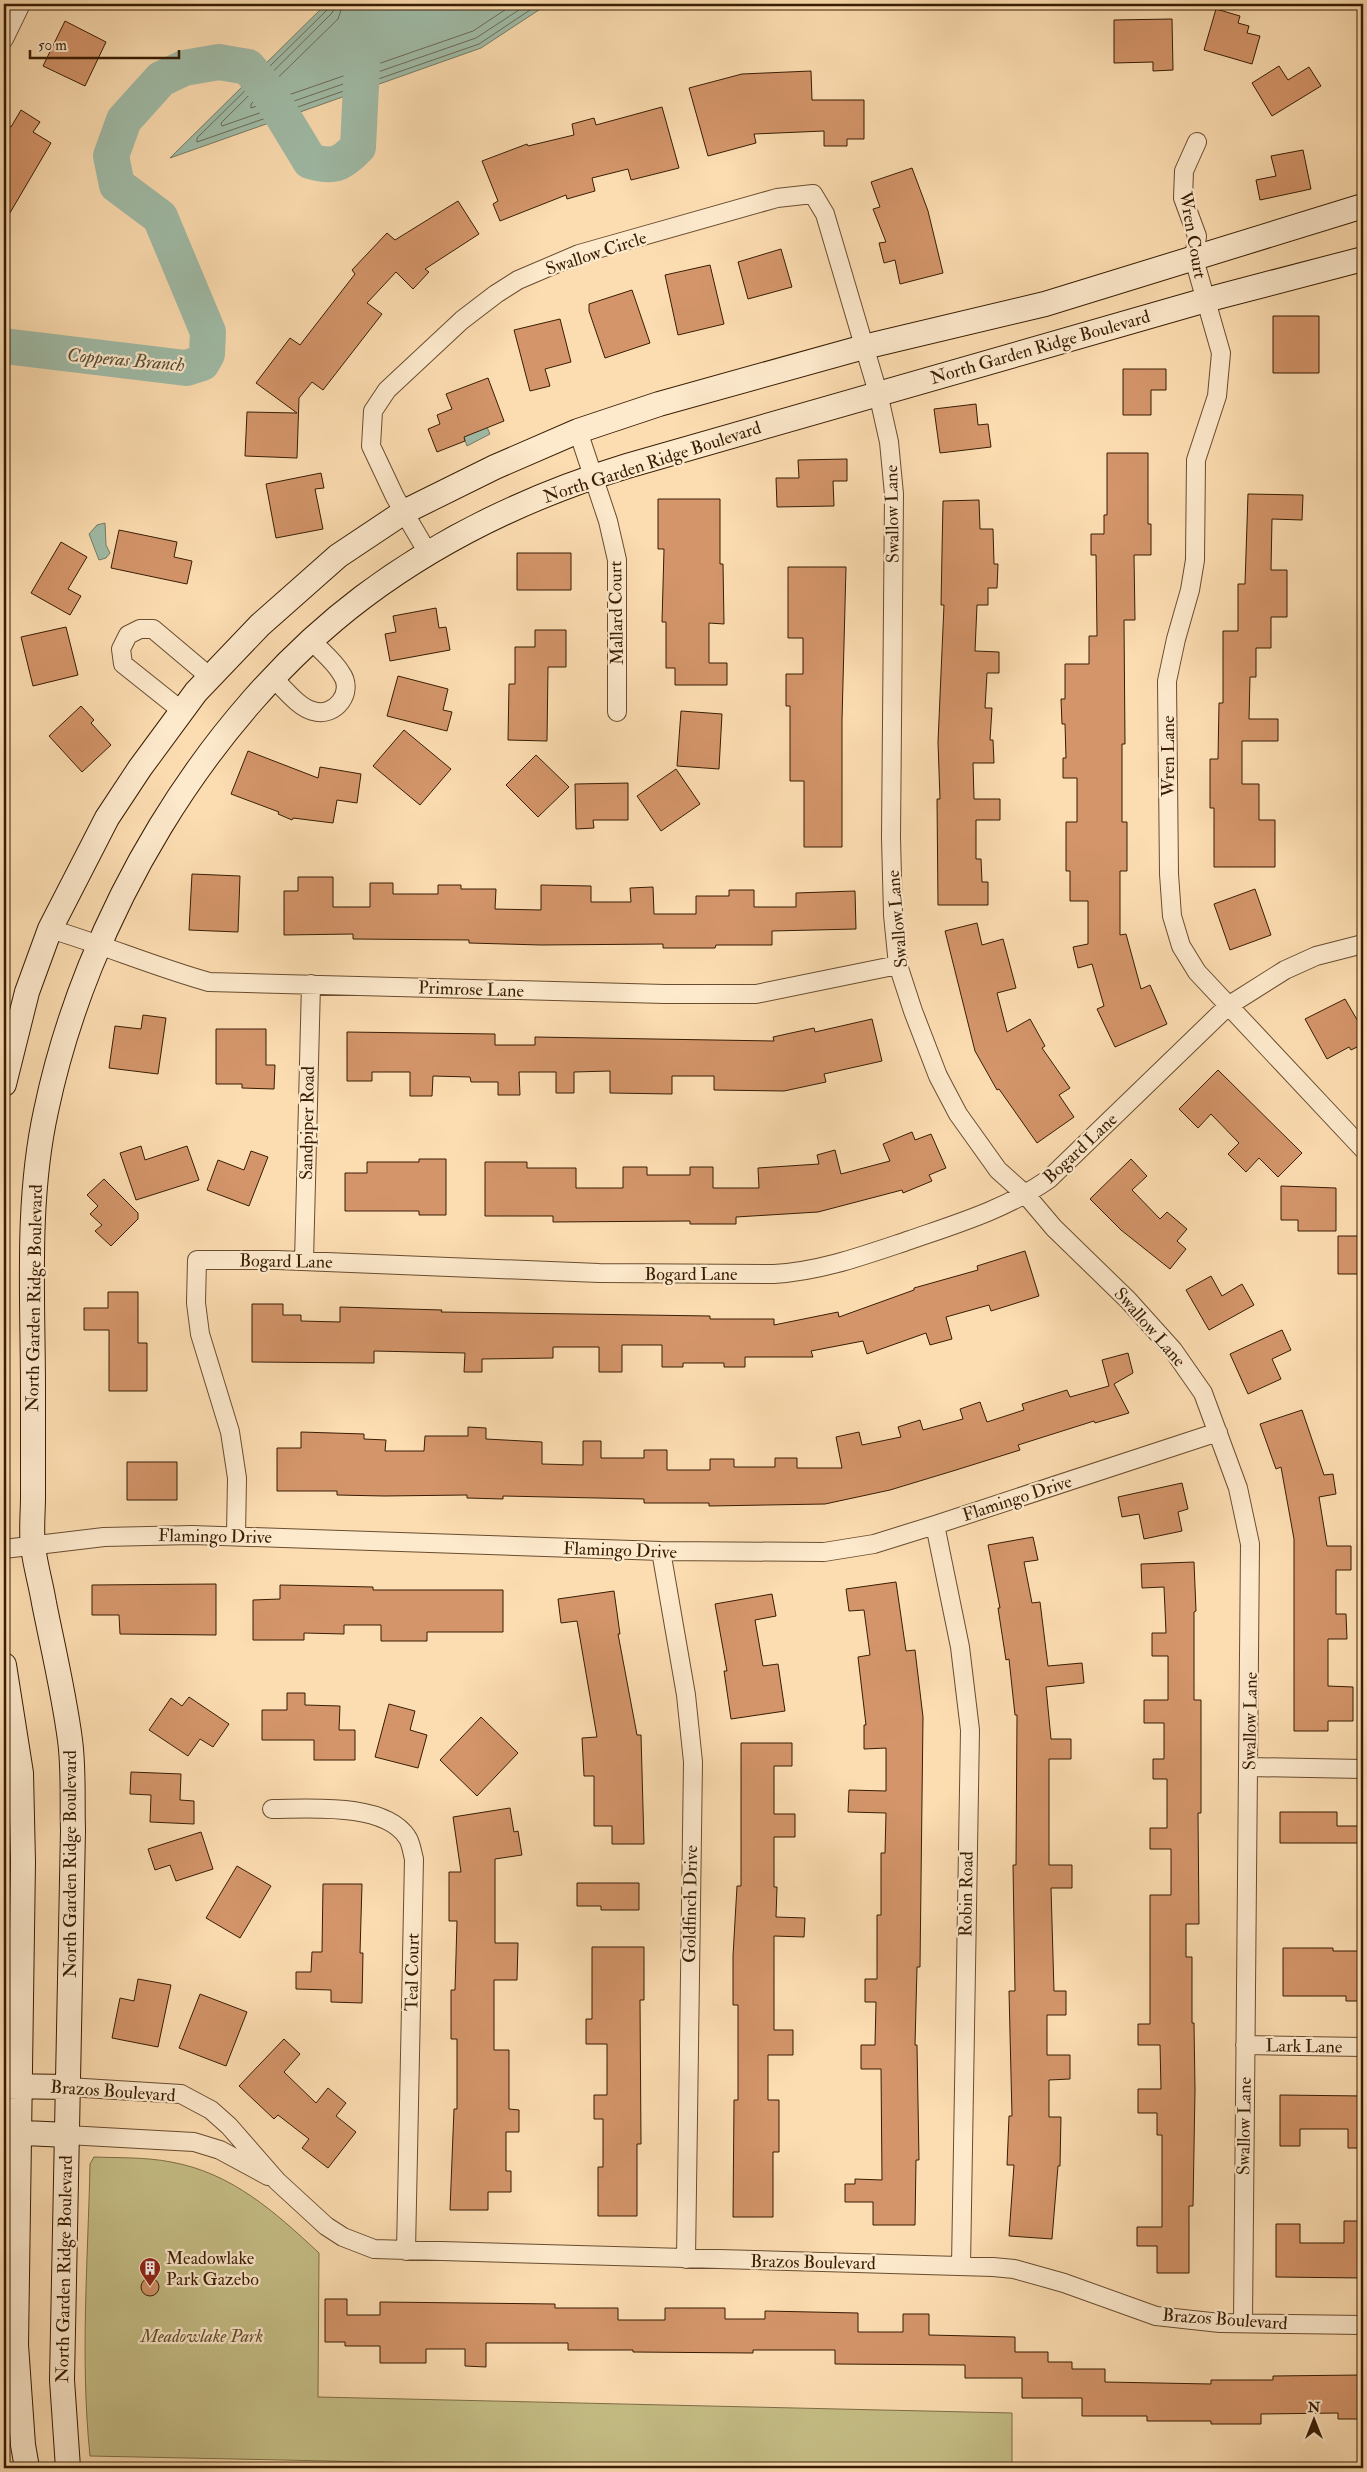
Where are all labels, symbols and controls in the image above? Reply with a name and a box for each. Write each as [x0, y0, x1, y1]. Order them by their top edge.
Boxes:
scale bar [30, 28, 179, 60]
text: 50 m [38, 36, 67, 55]
street label: Wren Court [1173, 189, 1211, 280]
street label: Swallow Circle [543, 226, 650, 281]
street label: North Garden Ridge Boulevard [928, 305, 1153, 390]
water label: Copperas Branch [66, 343, 186, 377]
street label: North Garden Ridge Boulevard [540, 416, 764, 509]
street label: Swallow Lane [880, 464, 905, 563]
street label: Mallard Court [604, 560, 629, 665]
street label: Wren Lane [1157, 715, 1180, 798]
street label: Swallow Lane [882, 869, 913, 969]
street label: Primrose Lane [418, 976, 525, 1003]
street label: Sandpiper Road [295, 1066, 320, 1180]
street label: Bogard Lane [1038, 1108, 1123, 1189]
street label: North Garden Ridge Boulevard [21, 1184, 48, 1412]
street label: Bogard Lane [239, 1249, 333, 1274]
street label: Bogard Lane [644, 1263, 738, 1286]
street label: Swallow Lane [1109, 1283, 1191, 1372]
street label: Flamingo Drive [959, 1470, 1075, 1527]
street label: Flamingo Drive [158, 1524, 273, 1549]
street label: Flamingo Drive [563, 1537, 678, 1564]
street label: Swallow Lane [1238, 1671, 1263, 1770]
street label: North Garden Ridge Boulevard [59, 1750, 82, 1978]
street label: Goldfinch Drive [678, 1844, 703, 1963]
street label: Robin Road [954, 1851, 979, 1937]
street label: Teal Court [400, 1933, 425, 2011]
street label: Lark Lane [1265, 2034, 1343, 2059]
street label: Brazos Boulevard [50, 2076, 177, 2107]
street label: Swallow Lane [1232, 2076, 1257, 2175]
street label: North Garden Ridge Boulevard [51, 2155, 78, 2383]
place label: Meadowlake Park Gazebo [166, 2247, 259, 2291]
street label: Brazos Boulevard [750, 2250, 876, 2275]
building icon: Meadowlake Park Gazebo [138, 2256, 162, 2287]
street label: Brazos Boulevard [1162, 2304, 1289, 2335]
park label: Meadowlake Park [140, 2325, 263, 2348]
north arrow [1290, 2394, 1340, 2444]
text: N [1307, 2399, 1321, 2416]

